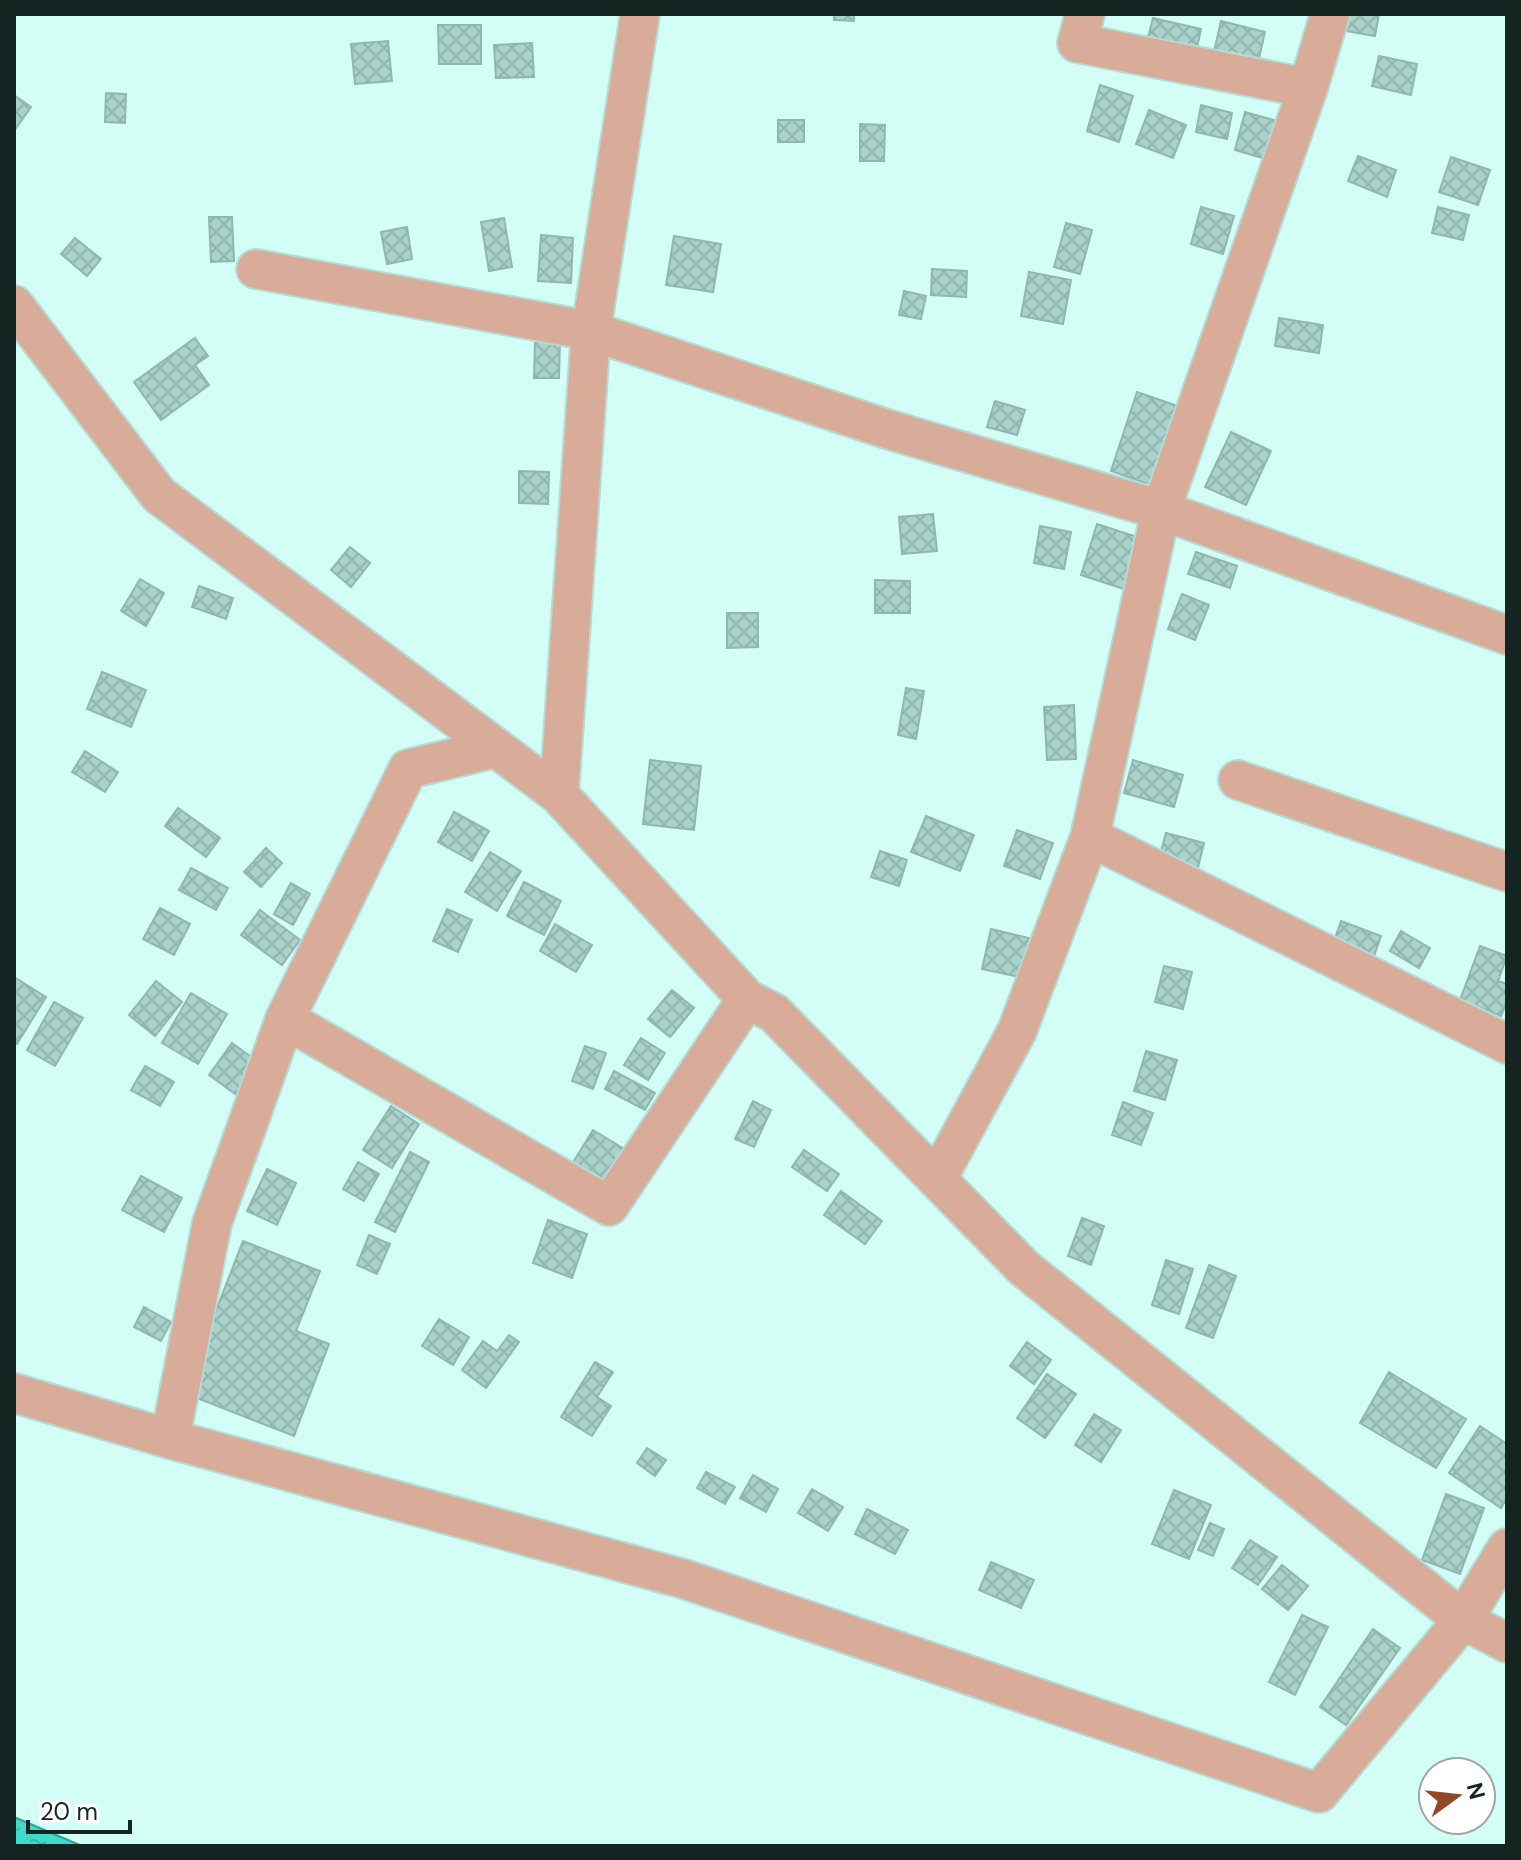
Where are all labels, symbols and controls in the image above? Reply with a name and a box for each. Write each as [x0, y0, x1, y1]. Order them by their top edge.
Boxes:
north arrow [1417, 1756, 1497, 1836]
text: N [1460, 1779, 1492, 1802]
scale bar [28, 1784, 130, 1834]
text: 20 m [40, 1796, 98, 1827]

